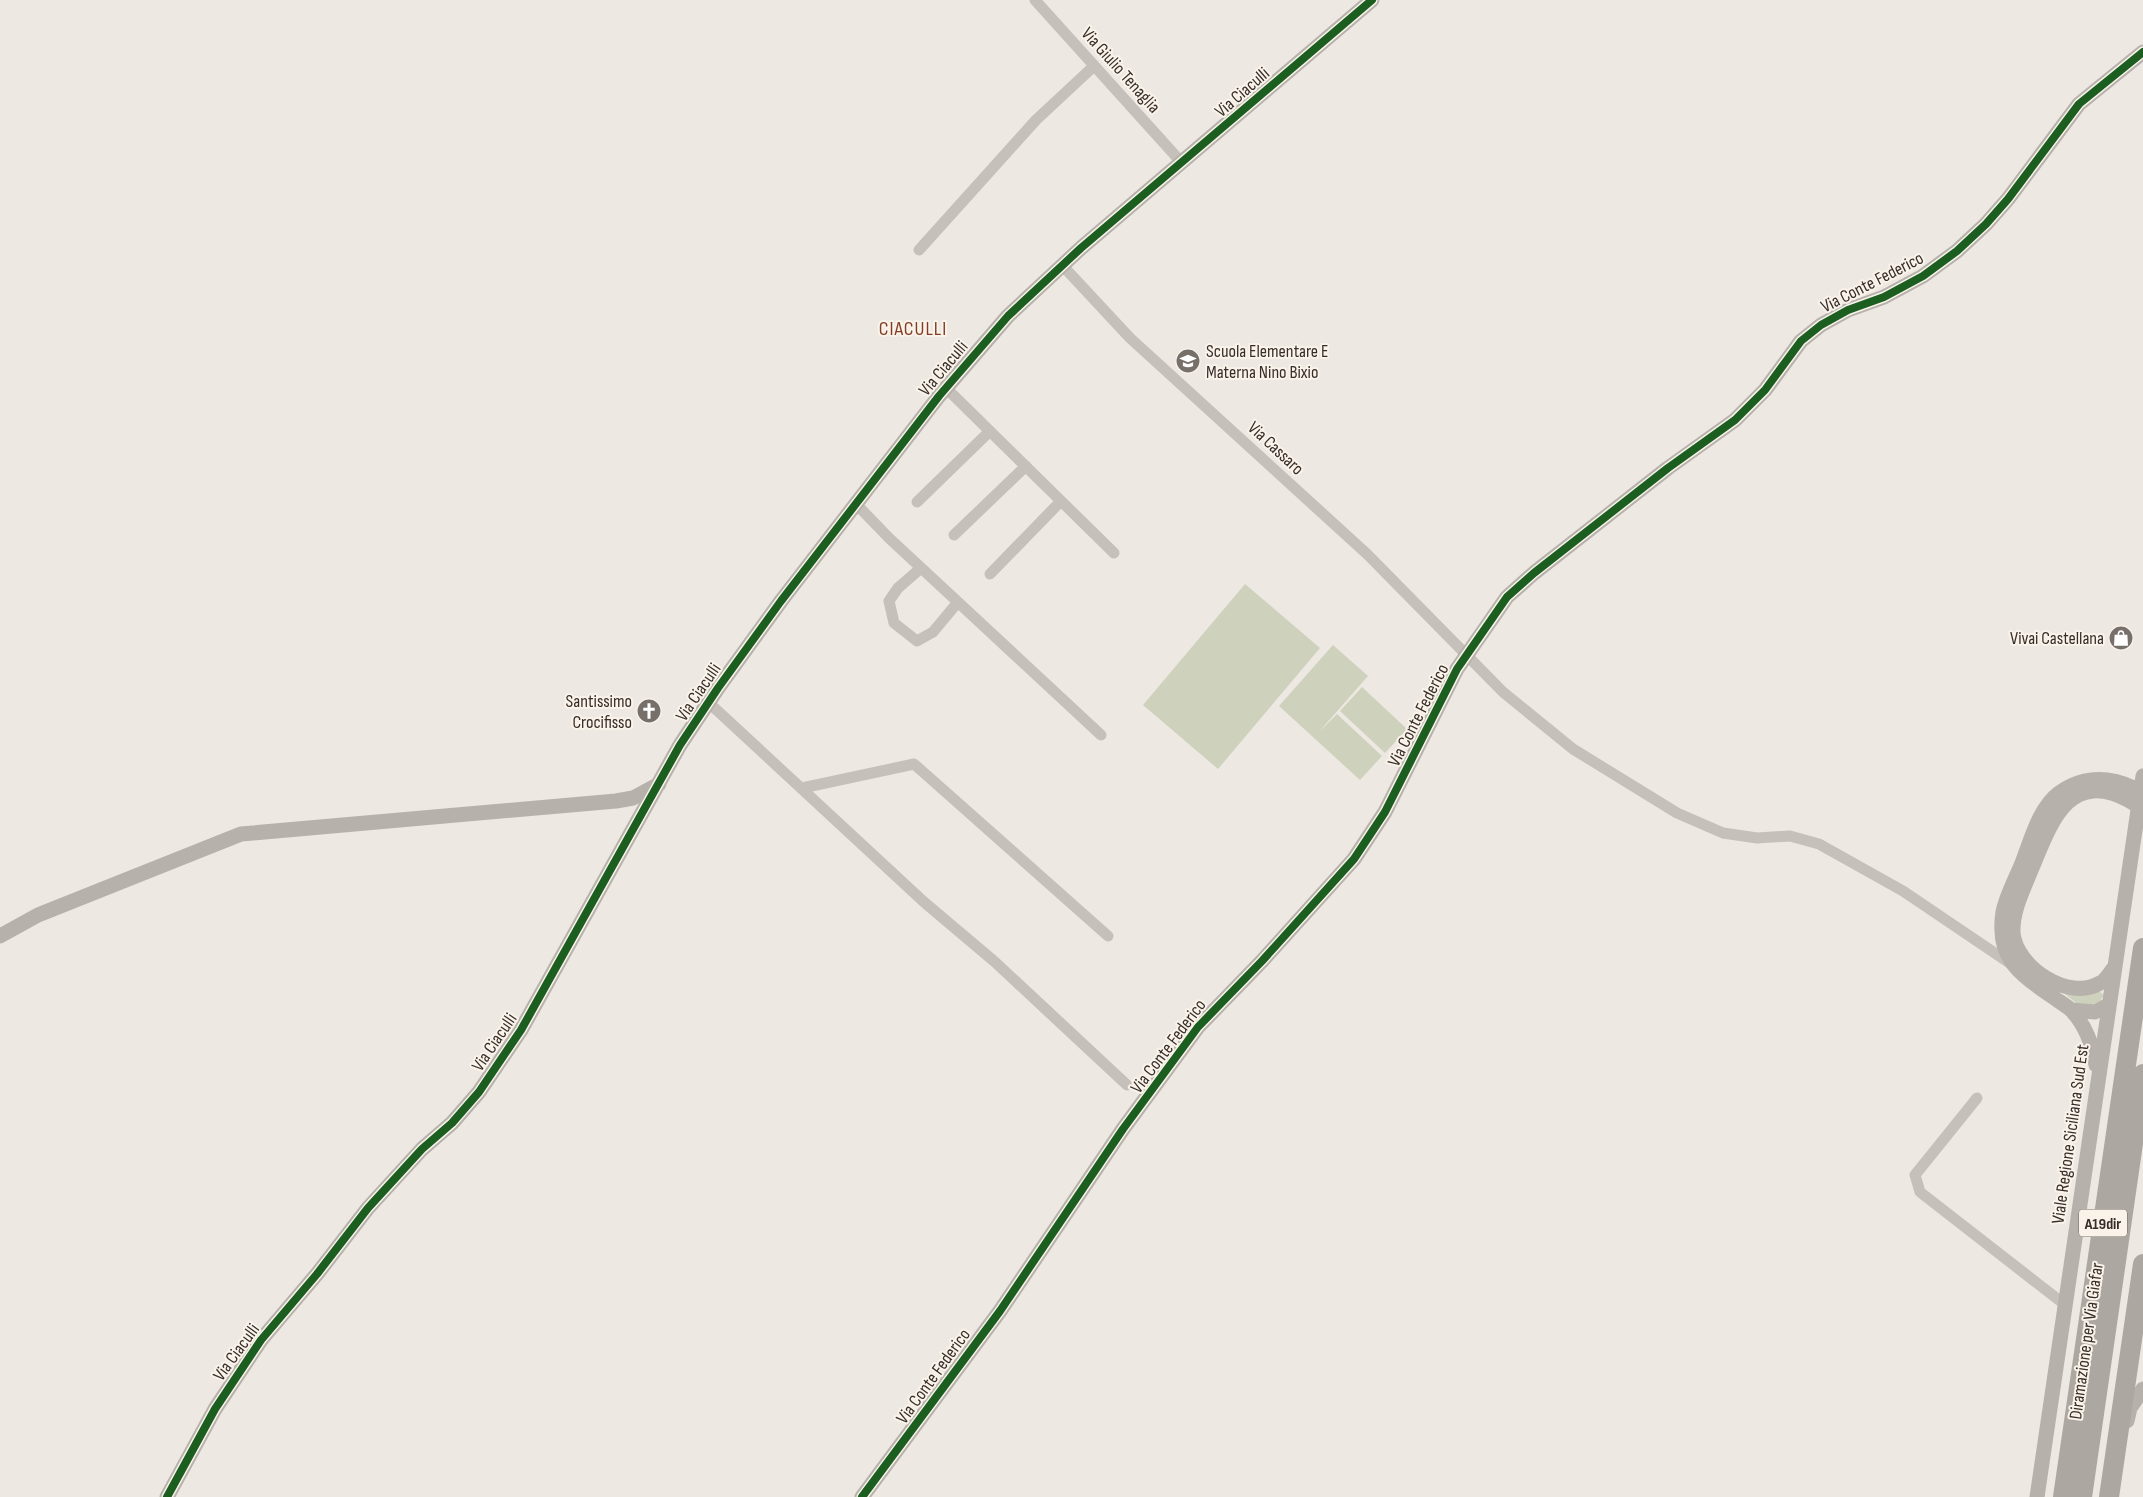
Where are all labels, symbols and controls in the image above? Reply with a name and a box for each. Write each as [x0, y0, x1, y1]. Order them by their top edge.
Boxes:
street label: Via Giulio Tenaglia [1077, 23, 1165, 117]
street label: Via Ciaculli [1211, 63, 1274, 122]
street label: Via Conte Federico [1817, 248, 1927, 317]
district label: CIACULLI [879, 317, 947, 341]
street label: Via Ciaculli [914, 337, 972, 400]
place label: Scuola Elementare E Materna Nino Bixio [1206, 341, 1328, 383]
school or university icon: Scuola Elementare E Materna Nino Bixio [1175, 348, 1201, 374]
street label: Via Cassaro [1243, 417, 1308, 479]
shop icon: Vivai Castellana [2108, 625, 2134, 651]
place label: Vivai Castellana [2010, 628, 2104, 649]
street label: Via Ciaculli [671, 659, 725, 725]
street label: Via Conte Federico [1384, 660, 1453, 770]
place label: Santissimo Crocifisso [566, 691, 632, 733]
church icon: Santissimo Crocifisso [636, 698, 662, 724]
street label: Via Conte Federico [1126, 995, 1211, 1097]
street label: Via Ciaculli [467, 1009, 521, 1075]
street label: Viale Regione Siciliana Sud Est [2047, 1042, 2094, 1225]
road number: A19dir [2079, 1210, 2127, 1236]
street label: Diramazione per Via Giafar [2065, 1261, 2108, 1421]
street label: Via Ciaculli [209, 1320, 264, 1385]
street label: Via Conte Federico [892, 1325, 975, 1428]

